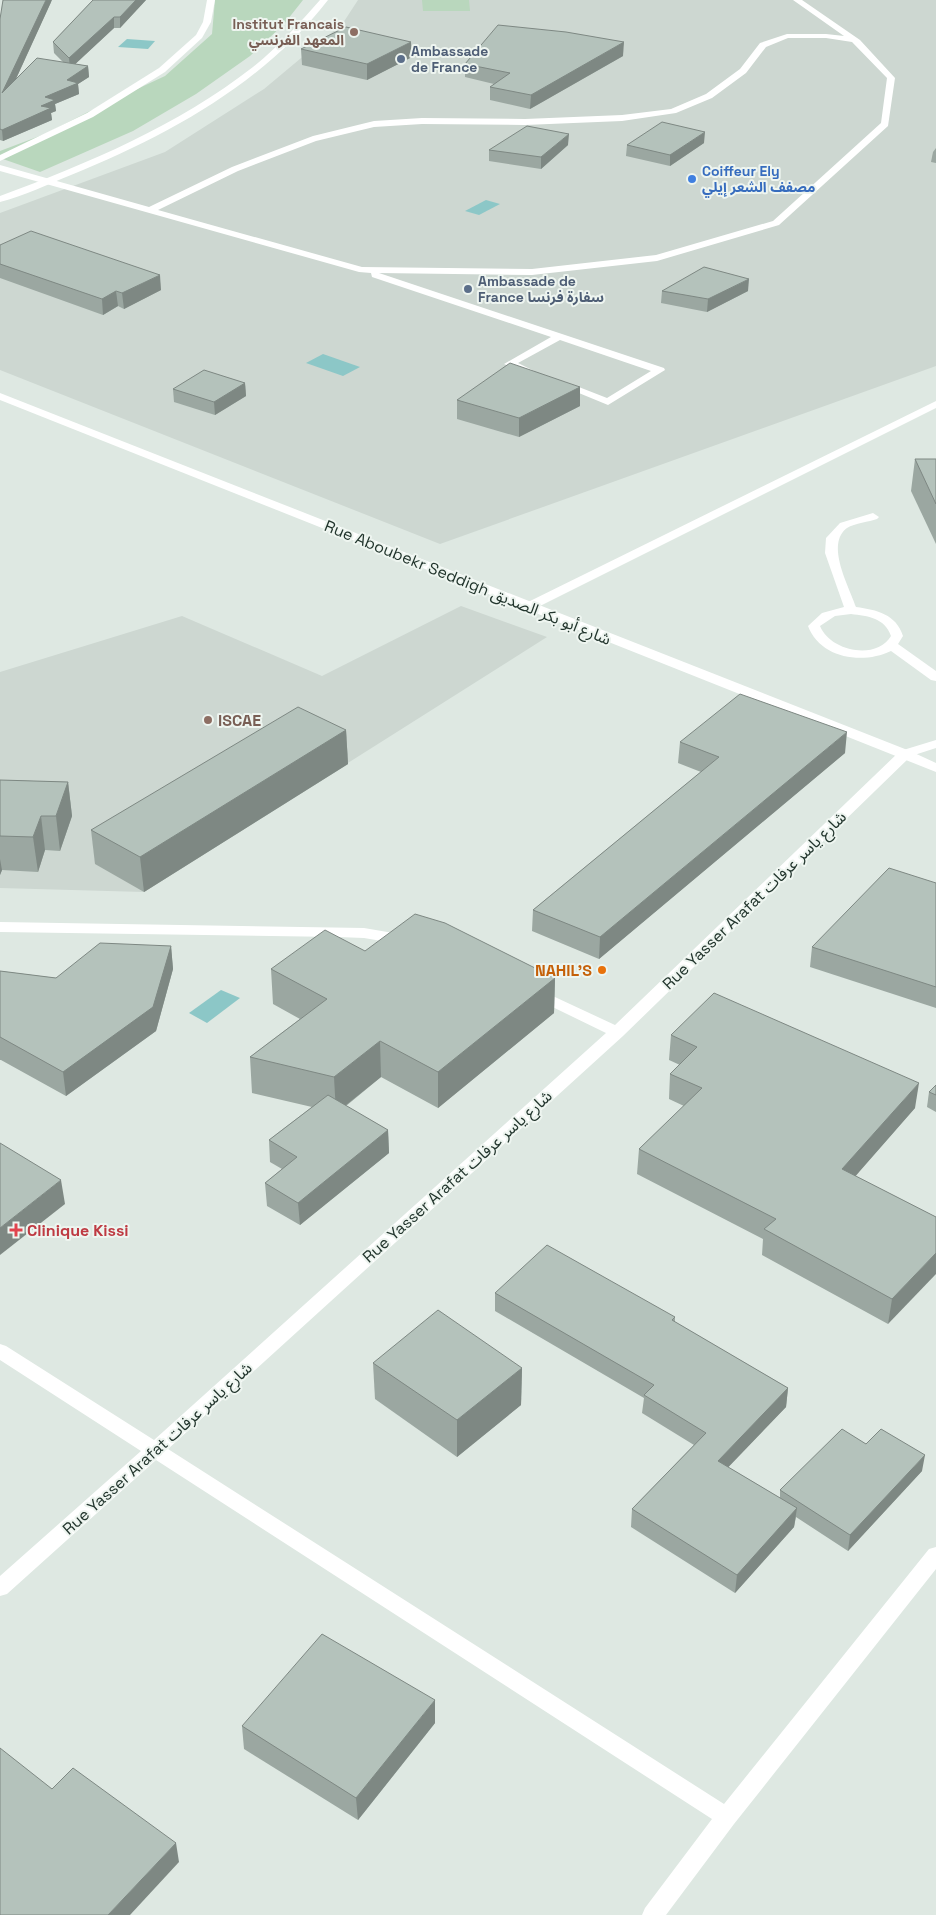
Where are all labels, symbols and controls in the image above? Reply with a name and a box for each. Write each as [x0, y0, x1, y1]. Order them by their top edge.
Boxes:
place label: Institut Francais المعهد الفرنسي [233, 15, 344, 51]
marker: Institut Francais المعهد الفرنسي [348, 26, 360, 38]
place label: Ambassade de France [411, 42, 488, 76]
marker: Ambassade de France [395, 53, 407, 65]
place label: Coiffeur Ely مصفف الشعر إيلي [702, 162, 815, 198]
marker: Coiffeur Ely مصفف الشعر إيلي [686, 173, 698, 185]
place label: Ambassade de France سفارة فرنسا [478, 272, 604, 306]
marker: Ambassade de France سفارة فرنسا [462, 283, 474, 295]
street label: Rue Aboubekr Seddigh شارع أبو بكر الصديق [321, 515, 614, 652]
place label: ISCAE [218, 710, 261, 731]
marker: ISCAE [202, 714, 214, 726]
street label: Rue Yasser Arafat شارع ياسر عرفات [658, 807, 852, 996]
place label: NAHIL'S [535, 960, 592, 981]
marker: NAHIL'S [596, 964, 608, 976]
street label: Rue Yasser Arafat شارع ياسر عرفات [358, 1086, 558, 1269]
place label: Clinique Kissi [27, 1220, 129, 1241]
marker: Clinique Kissi [9, 1223, 23, 1237]
street label: Rue Yasser Arafat شارع ياسر عرفات [58, 1358, 258, 1541]

